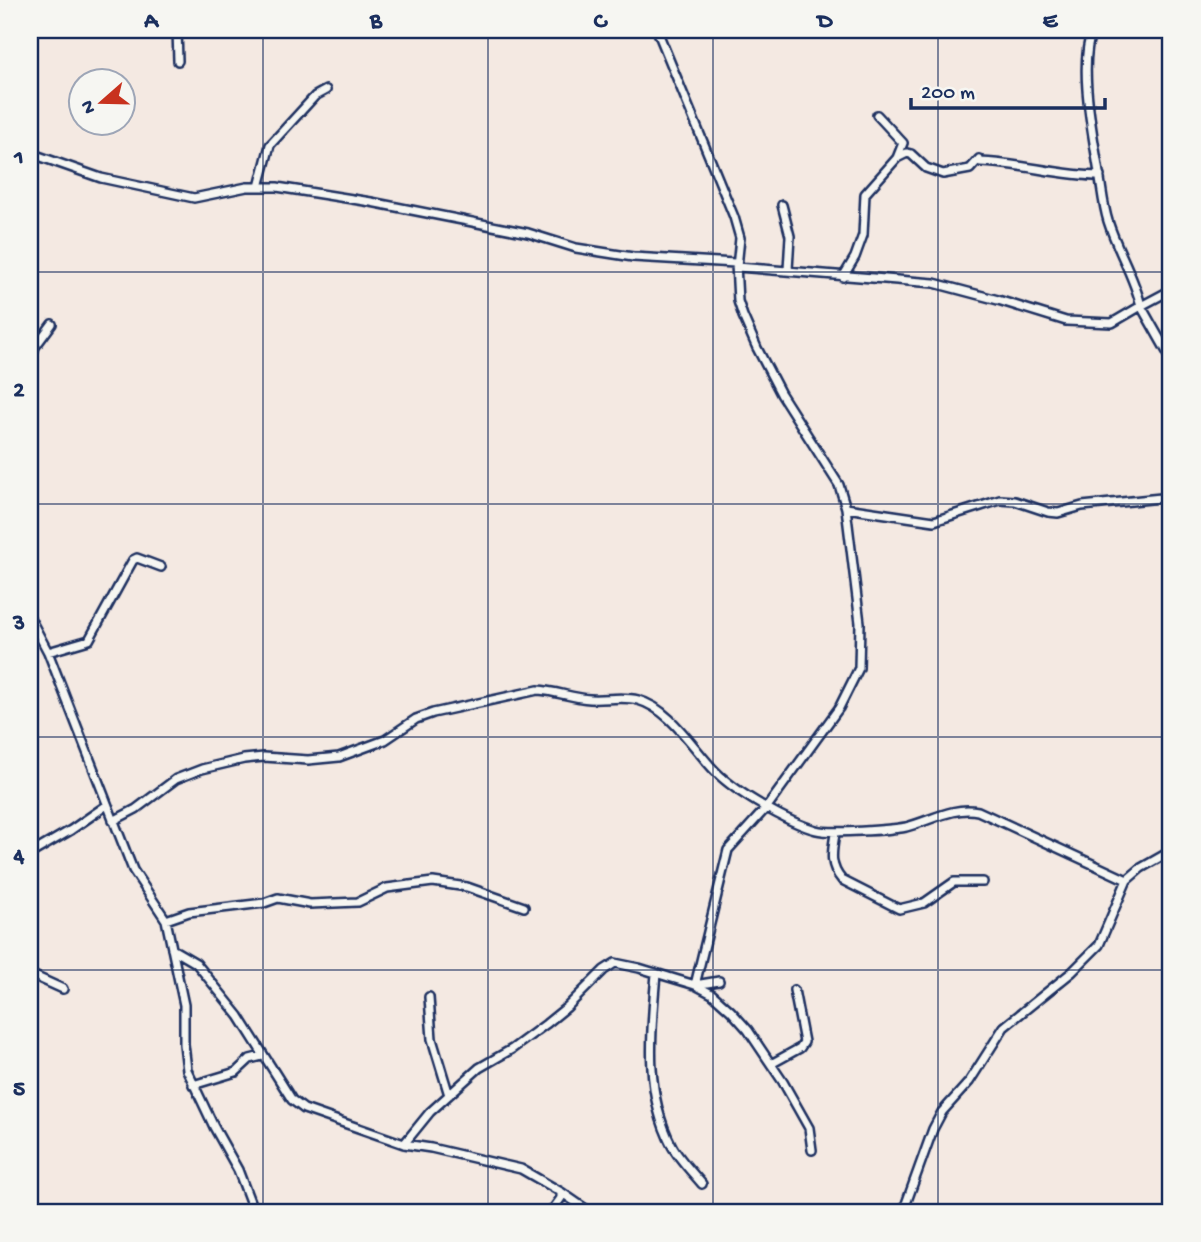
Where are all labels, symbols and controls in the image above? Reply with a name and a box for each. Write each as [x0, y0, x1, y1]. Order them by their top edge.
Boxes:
text: A [143, 9, 159, 36]
text: B [369, 9, 383, 36]
text: C [594, 9, 609, 36]
text: D [816, 9, 834, 36]
text: E [1043, 9, 1059, 36]
north arrow [66, 66, 136, 136]
scale bar [911, 66, 1105, 110]
text: 200 m [921, 82, 975, 107]
text: N [76, 97, 102, 116]
text: 1 [13, 145, 24, 172]
text: 2 [13, 378, 25, 405]
text: 3 [12, 611, 25, 638]
text: 4 [13, 844, 25, 871]
text: 5 [13, 1077, 25, 1104]

